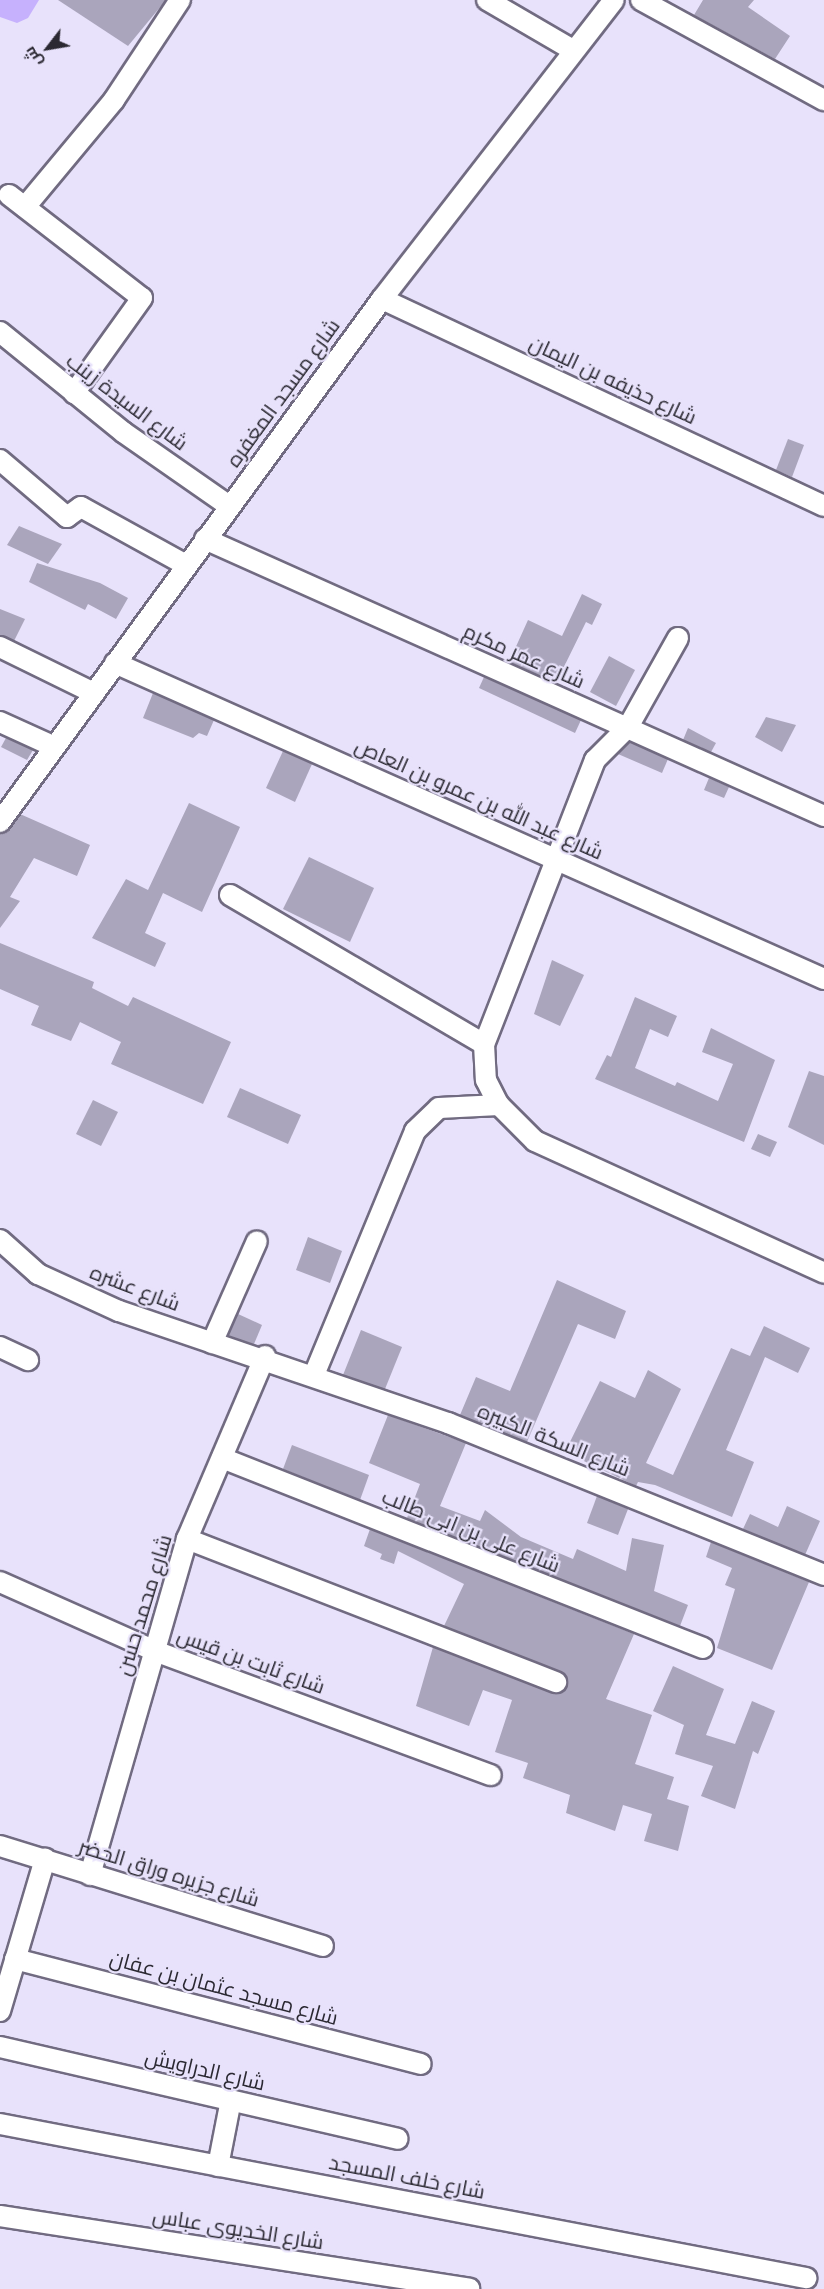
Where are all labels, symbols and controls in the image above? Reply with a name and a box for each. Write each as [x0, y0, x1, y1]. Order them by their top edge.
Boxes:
north arrow [18, 18, 78, 78]
text: ش [19, 43, 46, 71]
street label: شارع مسجد المغفره [221, 314, 345, 472]
street label: شارع حذيفه بن اليمان [525, 330, 701, 430]
street label: شارع السيدة زينب [61, 348, 193, 456]
street label: شارع عمر مكرم [459, 618, 589, 694]
street label: شارع عبد الله بن عمرو بن العاص [351, 733, 607, 865]
street label: شارع عشره [86, 1259, 184, 1317]
street label: شارع السكة الكبيره [474, 1398, 634, 1482]
street label: شارع على بن ابى طالب [378, 1484, 564, 1578]
street label: شارع محمد حسن [111, 1531, 177, 1679]
street label: شارع ثابت بن قيس [174, 1623, 328, 1699]
street label: شارع جزيره وراق الحضر [76, 1834, 262, 1912]
street label: شارع مسجد عثمان بن عفان [107, 1945, 341, 2031]
street label: شارع الدراويش [142, 2044, 268, 2096]
street label: شارع خلف المسجد [327, 2150, 487, 2204]
street label: شارع الخديوى عباس [151, 2203, 325, 2255]

